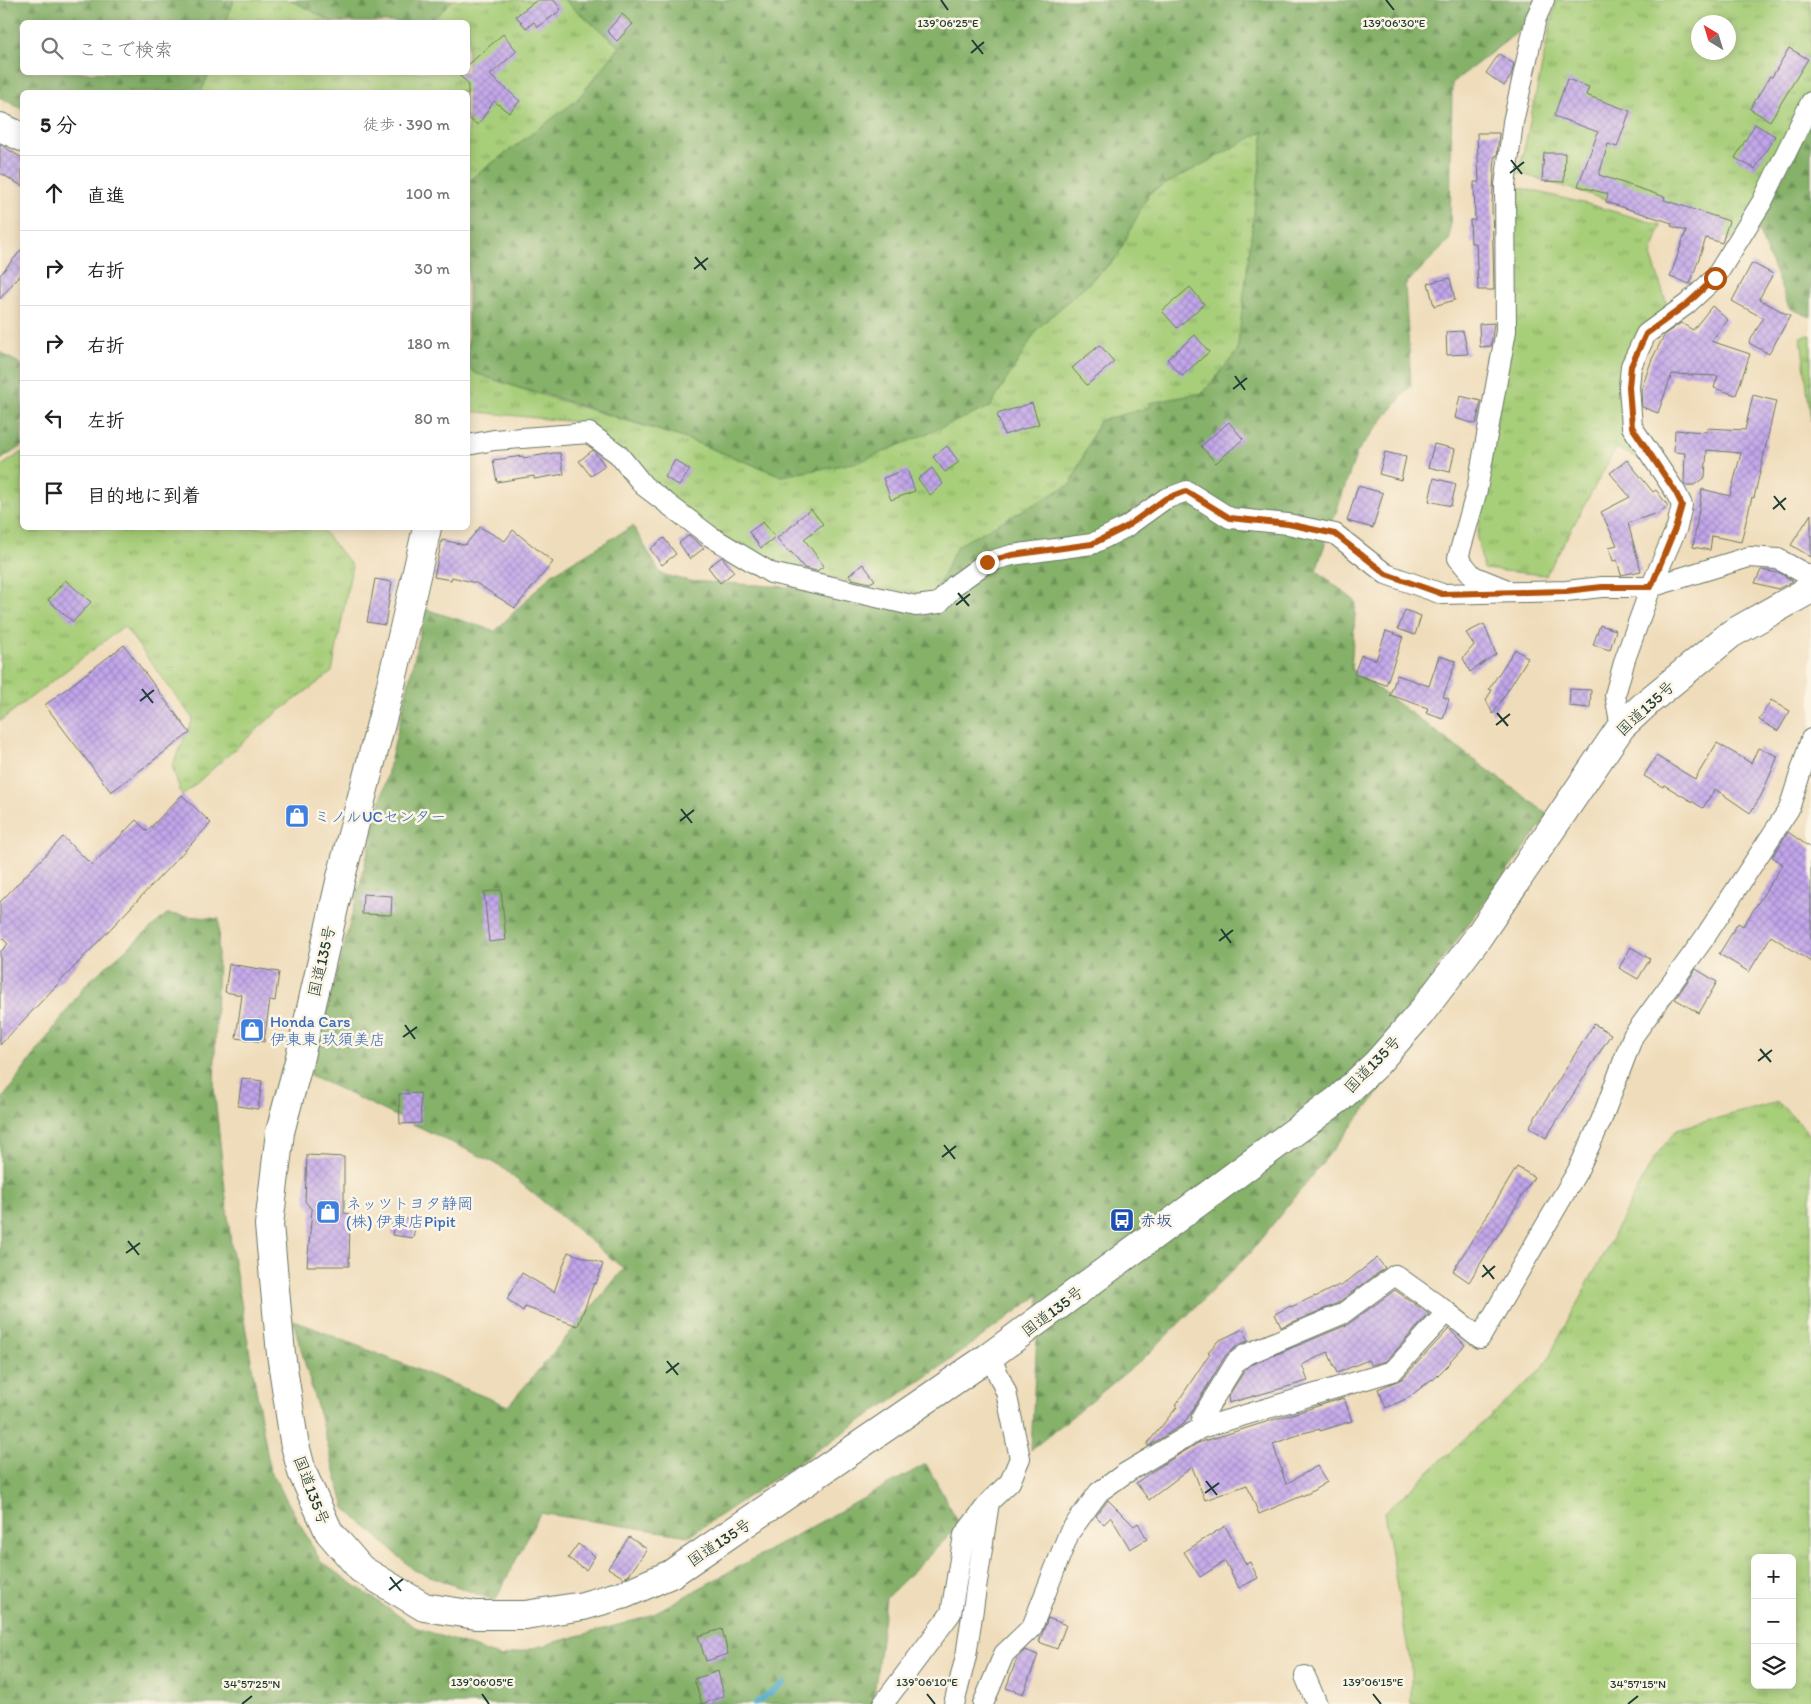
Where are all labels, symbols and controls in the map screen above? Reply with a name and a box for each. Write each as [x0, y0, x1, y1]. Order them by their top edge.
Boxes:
north arrow [1691, 15, 1736, 60]
text: 139°06'25"E [917, 16, 979, 30]
text: 139°06'30"E [1363, 16, 1426, 30]
search box [20, 20, 470, 75]
icon: search [38, 34, 66, 62]
text: ここで検索 [78, 38, 173, 61]
text: 5 分 [40, 112, 77, 137]
text: 徒歩 · 390 m [363, 115, 450, 134]
icon: ahead [40, 179, 68, 207]
text: 直進 [87, 184, 125, 207]
text: 100 m [406, 184, 450, 203]
icon: right [40, 254, 68, 282]
text: 右折 [87, 259, 125, 282]
text: 30 m [414, 259, 450, 278]
route start [1704, 267, 1727, 290]
icon: right [40, 329, 68, 357]
text: 右折 [87, 334, 125, 357]
text: 180 m [407, 334, 450, 353]
icon: left [40, 404, 68, 432]
text: 左折 [87, 409, 125, 432]
text: 80 m [414, 409, 450, 428]
icon: arrive [40, 479, 68, 507]
text: 目的地に到着 [87, 484, 201, 507]
route end [976, 551, 999, 574]
street label: 国道135号 [1612, 677, 1678, 740]
shop icon: ミノルUCセンター [284, 803, 310, 829]
place label: ミノルUCセンター [314, 807, 446, 826]
street label: 国道135号 [304, 924, 339, 999]
place label: Honda Cars 伊東東 玖須美店 [270, 1012, 386, 1049]
shop icon: Honda Cars 伊東東 玖須美店 [239, 1017, 265, 1043]
street label: 国道135号 [1340, 1032, 1404, 1097]
place label: ネッツトヨタ静岡 (株) 伊東店Pipit [346, 1194, 473, 1231]
shop icon: ネッツトヨタ静岡 (株) 伊東店Pipit [315, 1199, 341, 1225]
bus stop icon: 赤坂 [1109, 1207, 1135, 1233]
place label: 赤坂 [1140, 1211, 1172, 1230]
street label: 国道135号 [1018, 1282, 1087, 1341]
street label: 国道135号 [290, 1453, 333, 1527]
street label: 国道135号 [684, 1514, 755, 1571]
map controls [1751, 1554, 1796, 1689]
button: + [1751, 1554, 1796, 1599]
button: − [1751, 1599, 1796, 1644]
button: layers [1751, 1644, 1796, 1689]
text: 139°06'05"E [451, 1675, 514, 1689]
text: 139°06'10"E [896, 1675, 958, 1689]
text: 139°06'15"E [1343, 1675, 1404, 1689]
text: 34°57'25"N [224, 1677, 280, 1691]
text: 34°57'15"N [1610, 1677, 1666, 1691]

